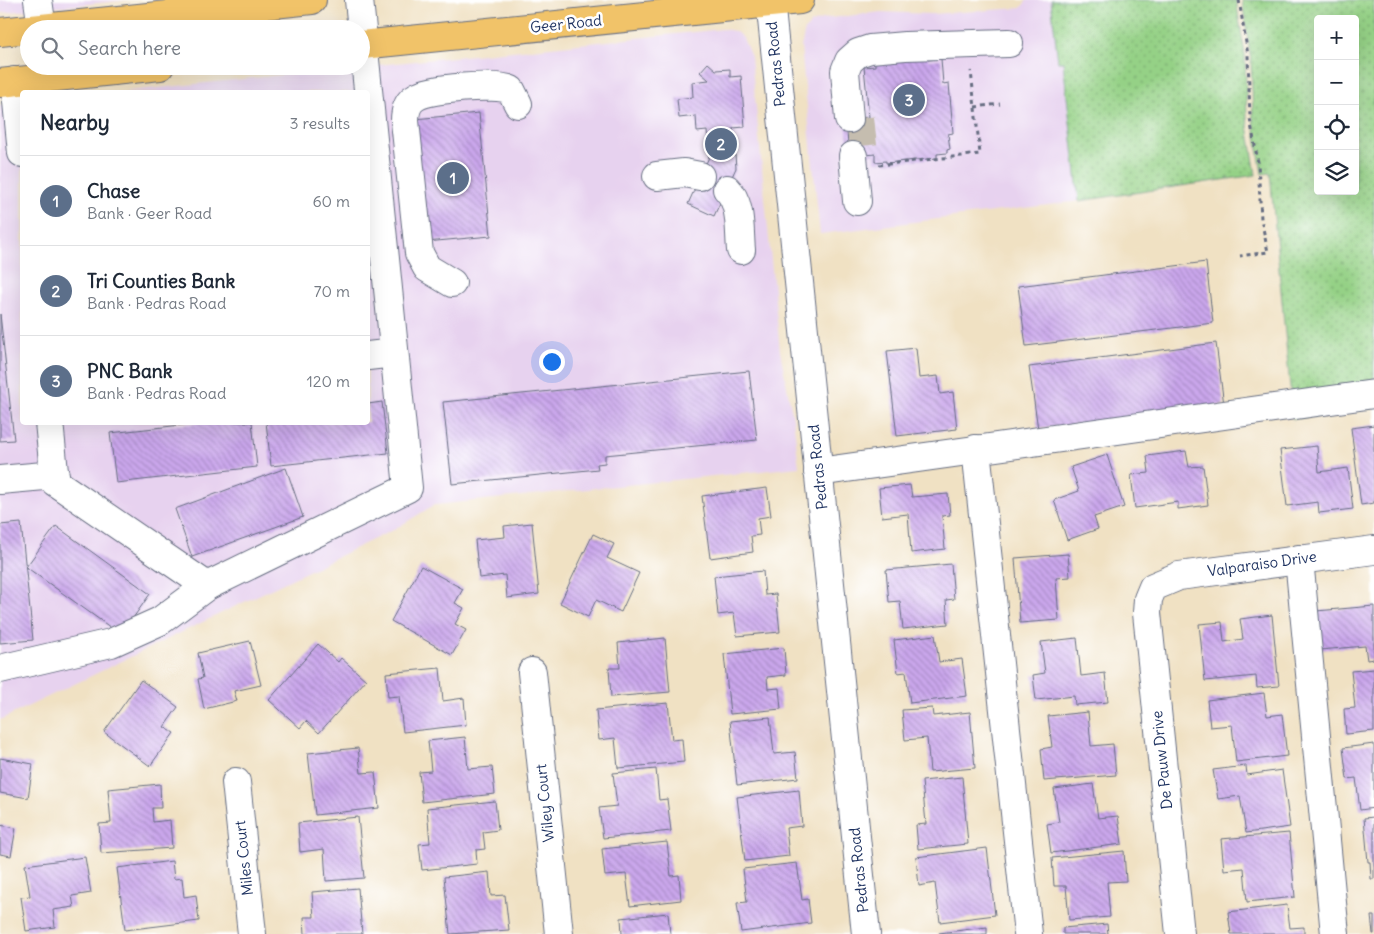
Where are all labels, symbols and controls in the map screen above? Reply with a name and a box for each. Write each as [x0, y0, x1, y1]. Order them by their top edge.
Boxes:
street label: Geer Road [529, 10, 603, 37]
map controls [1314, 15, 1359, 195]
button: + [1314, 15, 1359, 60]
search box [20, 20, 370, 75]
street label: Pedras Road [762, 20, 789, 108]
icon: search [38, 34, 66, 62]
text: Search here [78, 36, 181, 60]
button: − [1314, 60, 1359, 105]
pin: 3 [893, 81, 925, 119]
button: locate [1314, 105, 1359, 150]
text: Nearby [40, 109, 110, 136]
text: 3 results [290, 113, 350, 133]
pin: 2 [705, 125, 737, 163]
button: layers [1314, 150, 1359, 195]
pin: 1 [437, 159, 469, 197]
text: Chase [87, 179, 140, 203]
text: 1 [53, 191, 59, 211]
text: 60 m [312, 191, 350, 211]
text: Bank · Geer Road [87, 203, 212, 223]
text: Tri Counties Bank [87, 269, 235, 293]
text: 2 [52, 281, 60, 301]
text: 70 m [314, 281, 350, 301]
text: Bank · Pedras Road [87, 293, 226, 313]
your location [539, 349, 565, 375]
text: PNC Bank [87, 359, 173, 383]
text: 3 [51, 371, 61, 391]
text: 120 m [307, 371, 350, 391]
text: Bank · Pedras Road [87, 383, 226, 403]
street label: Pedras Road [804, 423, 831, 511]
street label: Valparaiso Drive [1206, 546, 1318, 581]
street label: De Pauw Drive [1147, 710, 1176, 810]
street label: Wiley Court [531, 763, 558, 843]
street label: Miles Court [230, 820, 257, 897]
street label: Pedras Road [845, 826, 872, 914]

